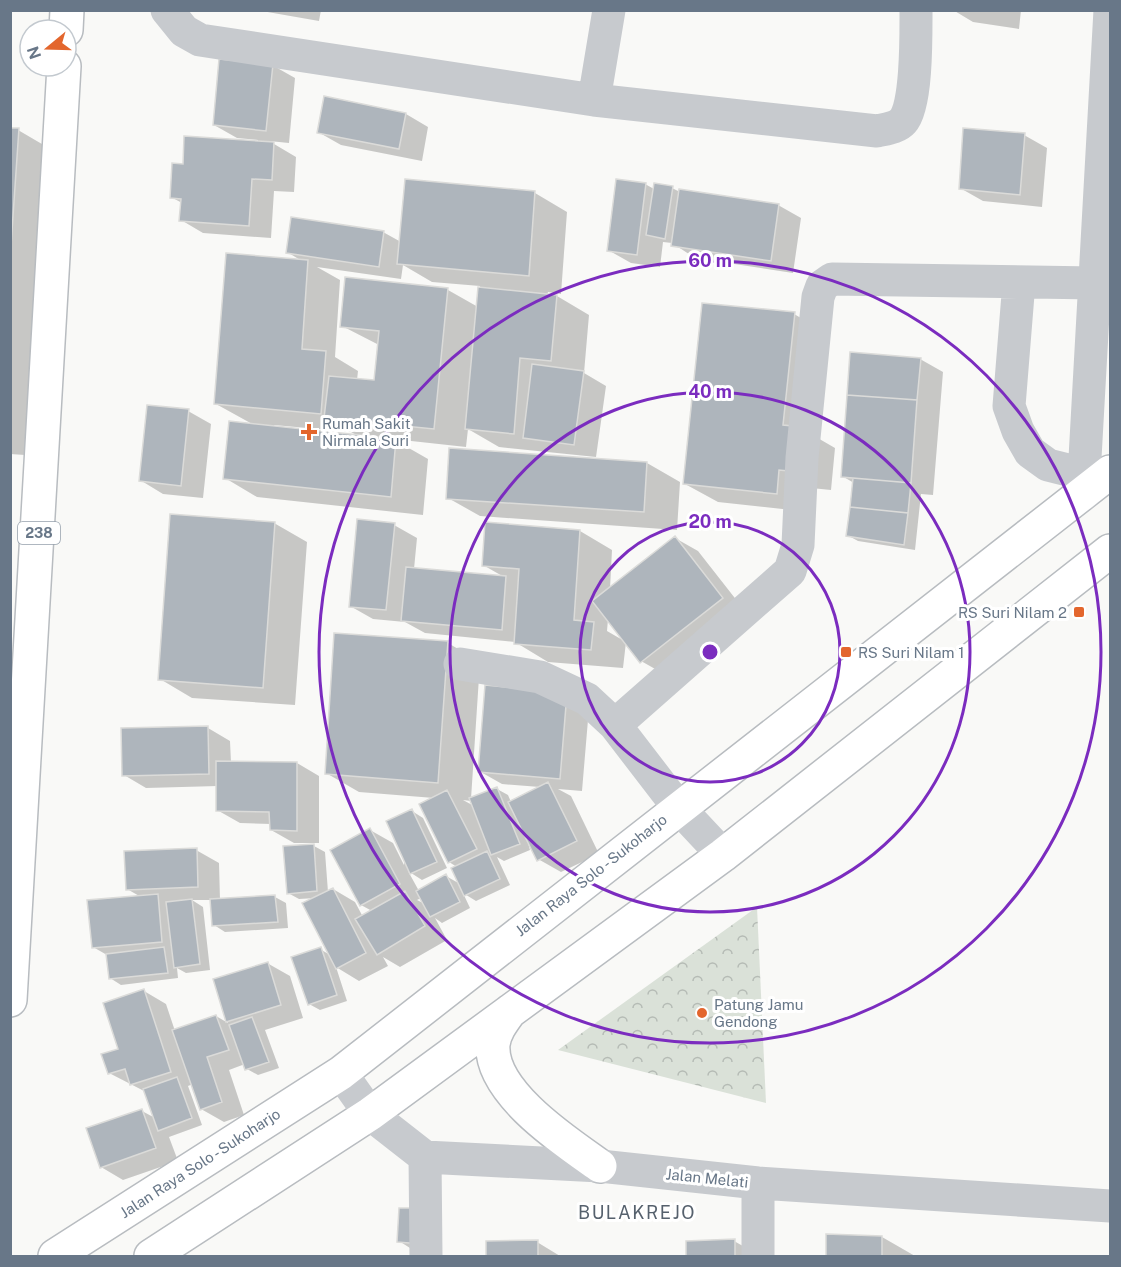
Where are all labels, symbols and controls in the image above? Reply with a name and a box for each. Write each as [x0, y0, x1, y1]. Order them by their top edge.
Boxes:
north arrow [18, 18, 78, 78]
text: N [23, 44, 45, 62]
text: 60 m [688, 250, 732, 271]
text: 40 m [688, 381, 732, 402]
place label: Rumah Sakit Nirmala Suri [322, 415, 411, 449]
marker: Rumah Sakit Nirmala Suri [300, 423, 318, 441]
text: 20 m [688, 511, 732, 532]
road number: 238 [18, 522, 60, 544]
place label: RS Suri Nilam 2 [958, 604, 1067, 621]
marker: RS Suri Nilam 2 [1072, 605, 1086, 619]
centre of rings [700, 642, 720, 662]
place label: RS Suri Nilam 1 [858, 644, 964, 661]
marker: RS Suri Nilam 1 [839, 645, 853, 659]
street label: Jalan Raya Solo - Sukoharjo [512, 811, 670, 939]
place label: Patung Jamu Gendong [714, 996, 803, 1030]
marker: Patung Jamu Gendong [695, 1006, 709, 1020]
street label: Jalan Raya Solo - Sukoharjo [117, 1105, 283, 1221]
street label: Jalan Melati [665, 1165, 749, 1191]
district label: BULAKREJO [578, 1202, 696, 1223]

